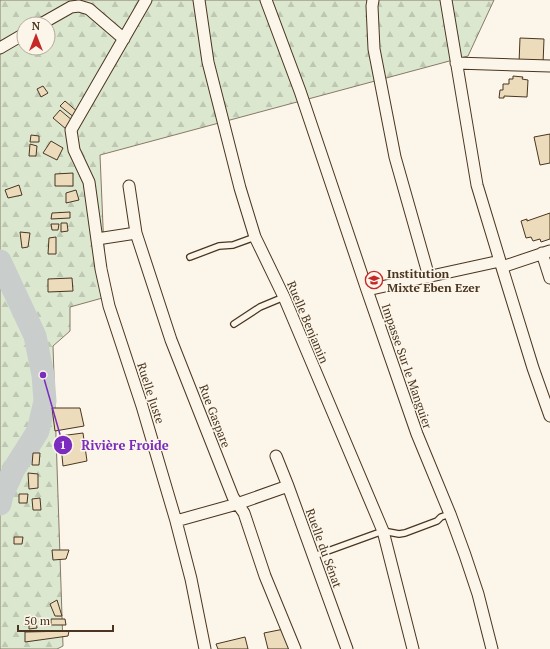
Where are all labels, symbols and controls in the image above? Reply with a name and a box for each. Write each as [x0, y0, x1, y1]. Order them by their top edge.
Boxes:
north arrow [16, 16, 56, 56]
text: N [32, 19, 41, 33]
place label: Institution Mixte Eben Ezer [387, 266, 481, 295]
school or university icon: Institution Mixte Eben Ezer [364, 270, 384, 290]
street label: Ruelle Benjamin [284, 279, 332, 365]
street label: Impasse Sur le Manguier [379, 302, 436, 431]
street label: Ruelle Juste [134, 361, 168, 425]
street label: Rue Gaspare [196, 382, 234, 450]
callout: Rivière Froide [53, 433, 177, 458]
text: Rivière Froide [81, 436, 169, 454]
text: 1 [60, 437, 66, 452]
street label: Ruelle du Sénat [303, 506, 345, 590]
scale bar [18, 607, 113, 633]
text: 50 m [24, 613, 51, 628]

